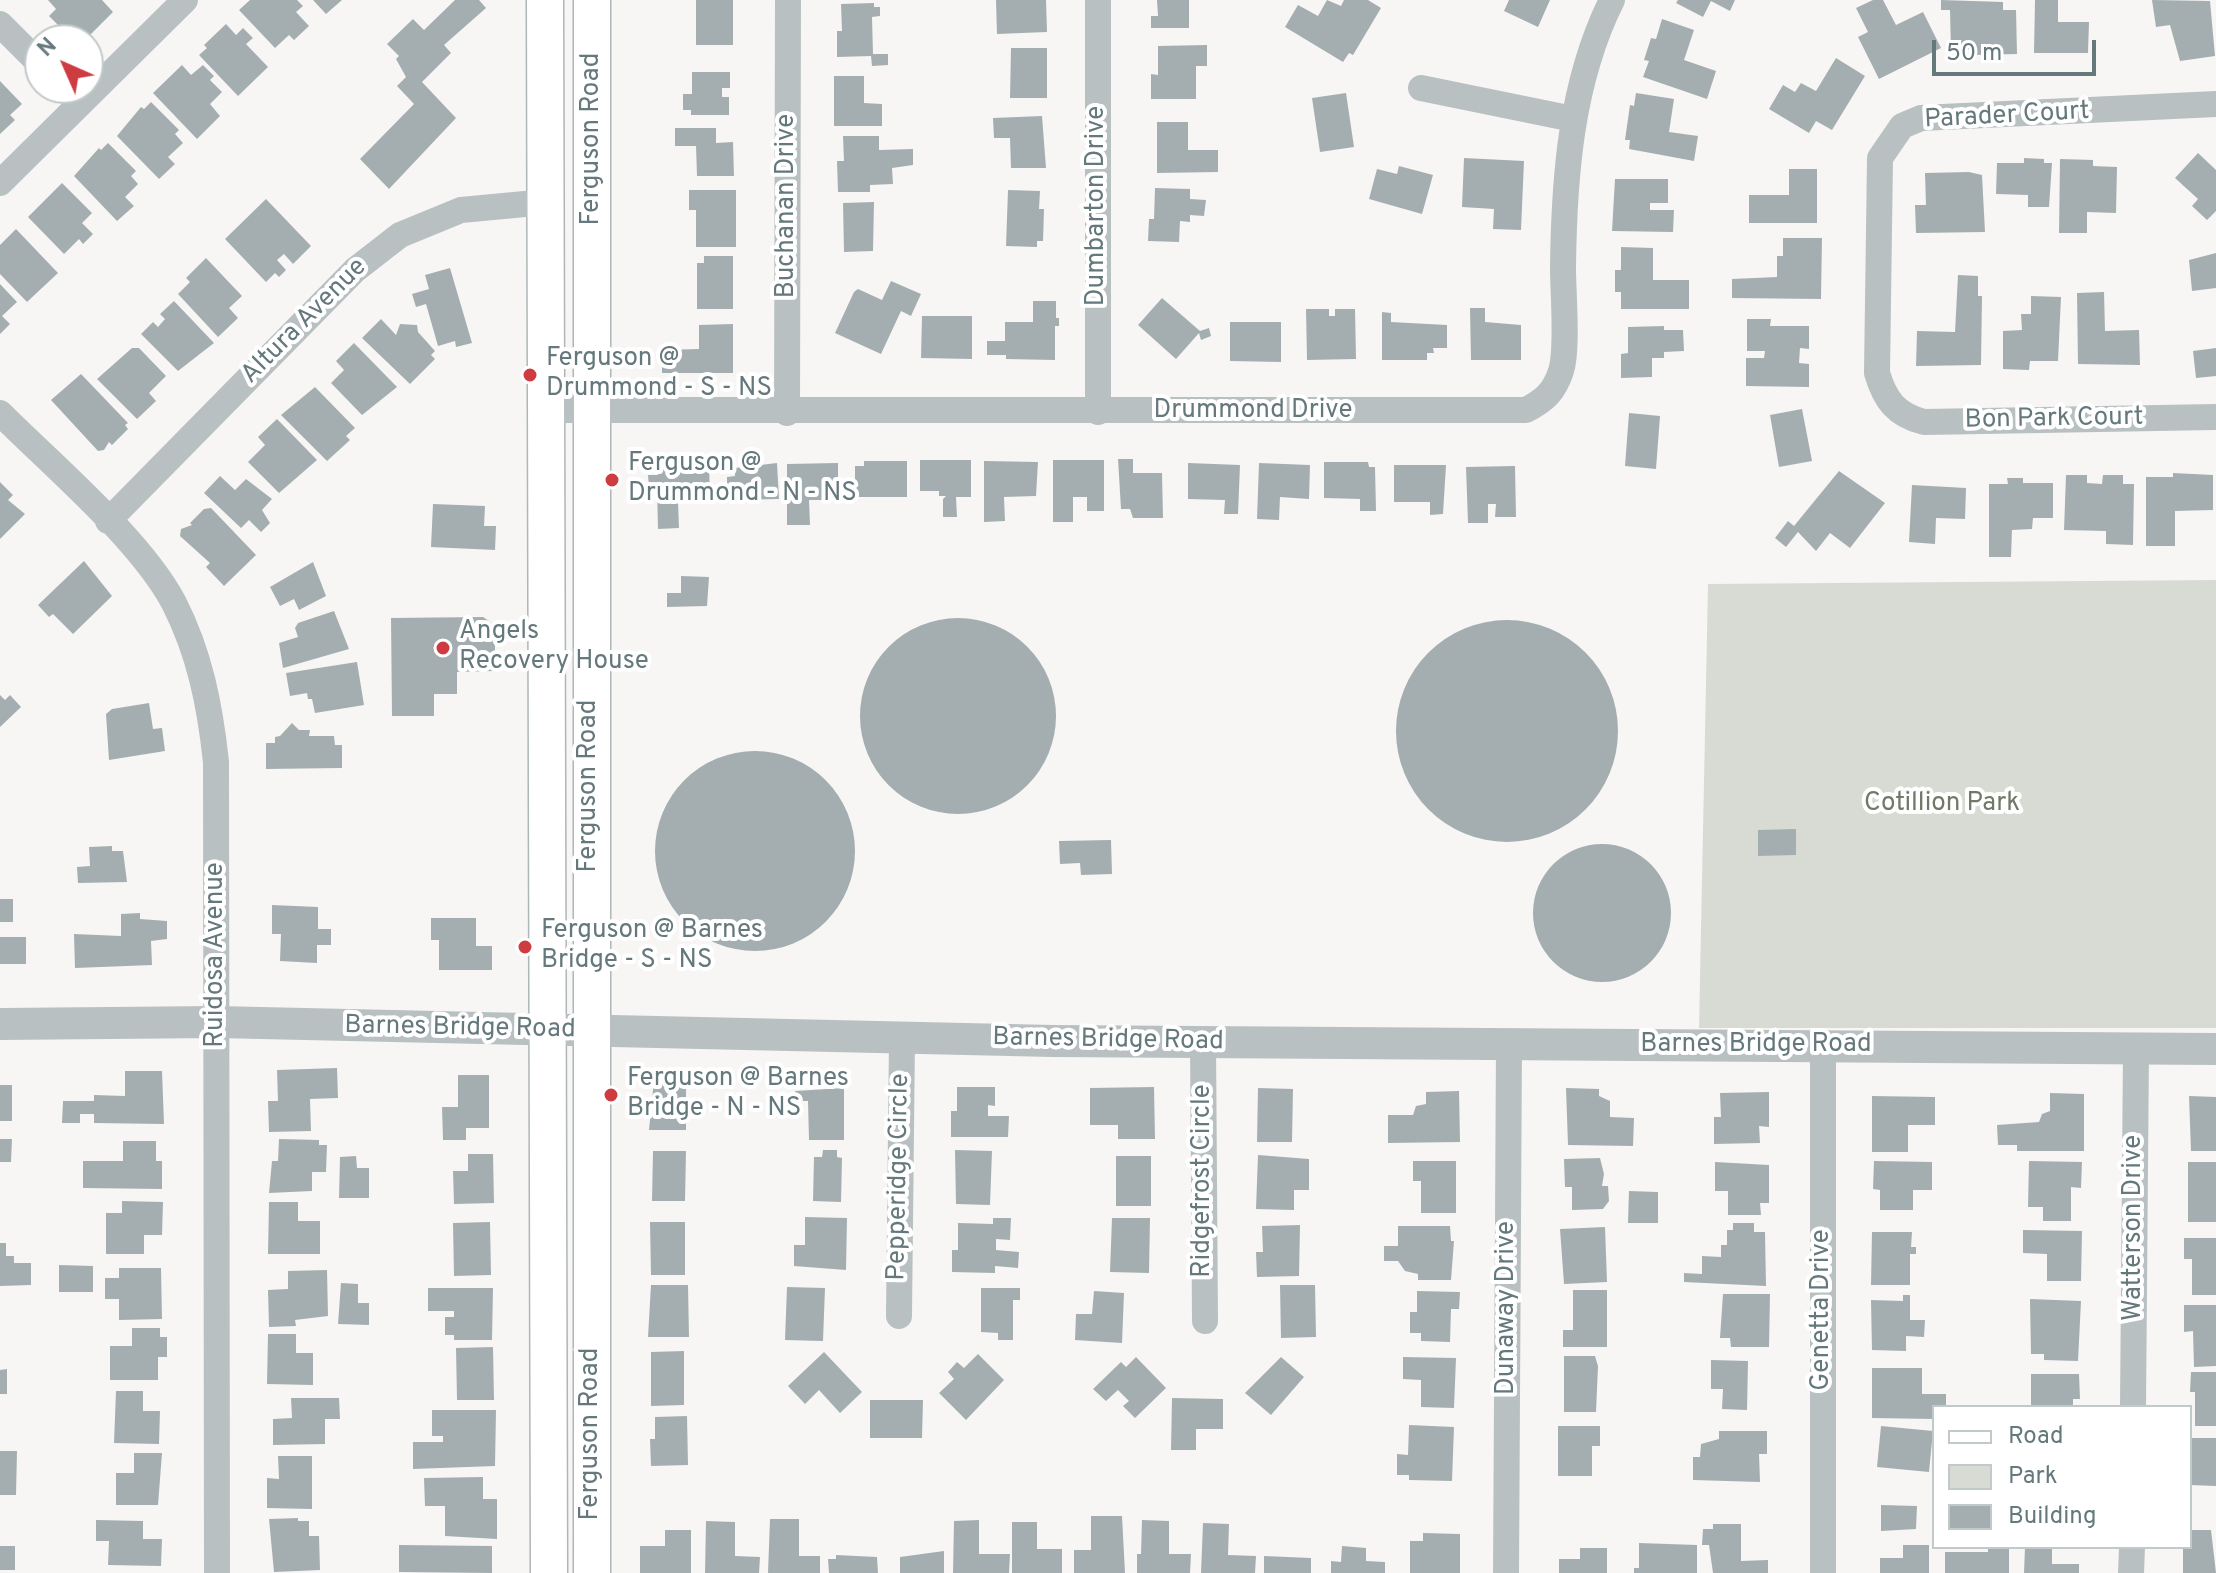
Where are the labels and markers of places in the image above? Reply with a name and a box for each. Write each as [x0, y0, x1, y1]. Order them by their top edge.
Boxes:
place label: Ferguson @ Drummond - S - NS [546, 344, 772, 406]
marker: Ferguson @ Drummond - S - NS [521, 366, 539, 384]
place label: Ferguson @ Drummond - N - NS [628, 449, 857, 510]
marker: Ferguson @ Drummond - N - NS [603, 471, 621, 489]
place label: Angels Recovery House [459, 617, 649, 678]
marker: Angels Recovery House [434, 639, 452, 657]
place label: Ferguson @ Barnes Bridge - S - NS [541, 916, 763, 978]
marker: Ferguson @ Barnes Bridge - S - NS [516, 938, 534, 956]
place label: Ferguson @ Barnes Bridge - N - NS [627, 1064, 849, 1126]
marker: Ferguson @ Barnes Bridge - N - NS [602, 1086, 620, 1104]

